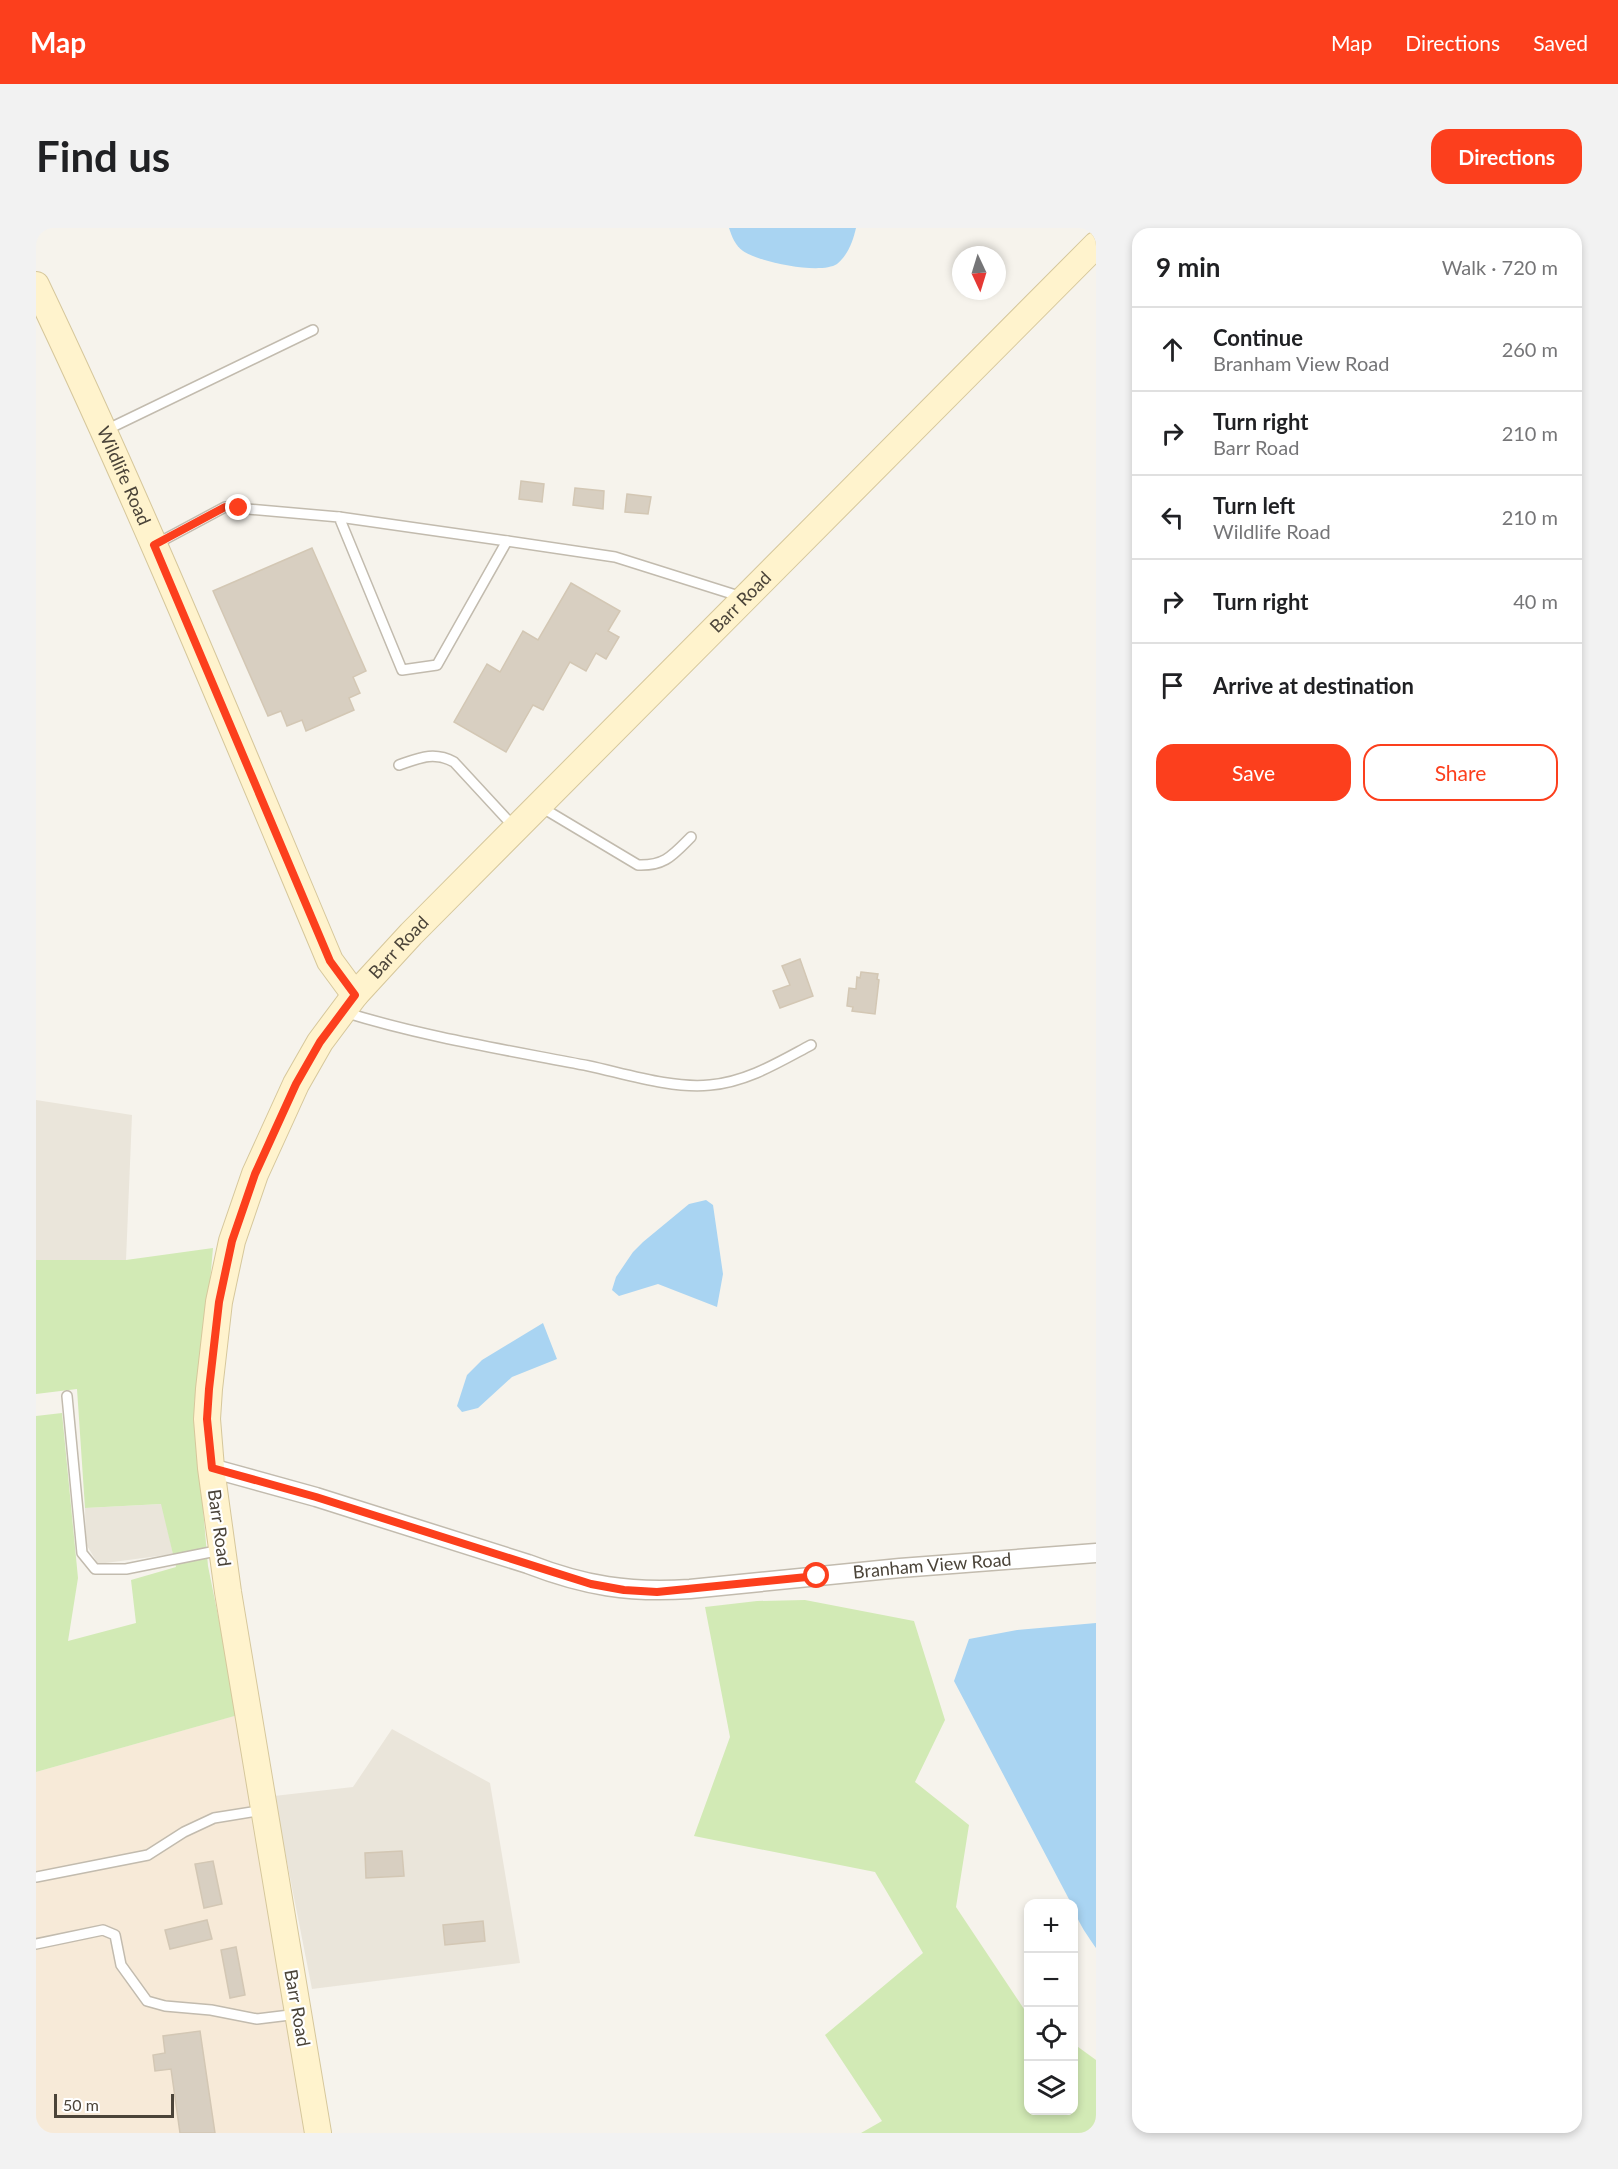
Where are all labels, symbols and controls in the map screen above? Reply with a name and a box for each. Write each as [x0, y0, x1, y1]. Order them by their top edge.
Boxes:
text: Map [30, 25, 86, 59]
text: Map [1331, 30, 1372, 55]
text: Directions [1405, 30, 1500, 55]
text: Saved [1533, 30, 1588, 55]
button: Directions [1431, 129, 1582, 184]
text: Find us [36, 131, 170, 181]
north arrow [952, 246, 1006, 300]
text: 9 min [1156, 251, 1220, 283]
text: Walk · 720 m [1442, 255, 1558, 279]
text: Continue [1213, 324, 1303, 351]
icon: ahead [1156, 333, 1189, 366]
text: 260 m [1502, 337, 1558, 361]
text: Branham View Road [1213, 351, 1389, 375]
text: Turn right [1213, 408, 1308, 435]
icon: right [1156, 417, 1189, 450]
text: 210 m [1502, 421, 1558, 445]
street label: Wildlife Road [93, 423, 156, 528]
text: Barr Road [1213, 435, 1299, 459]
text: Turn left [1213, 492, 1295, 519]
route end [225, 494, 251, 520]
icon: left [1156, 501, 1189, 534]
text: 210 m [1502, 505, 1558, 529]
text: Wildlife Road [1213, 519, 1331, 543]
street label: Barr Road [705, 566, 775, 637]
icon: right [1156, 585, 1189, 618]
text: Turn right [1213, 588, 1308, 615]
text: 40 m [1513, 589, 1558, 613]
icon: arrive [1156, 669, 1189, 702]
text: Arrive at destination [1213, 672, 1414, 699]
button: Save [1156, 744, 1351, 801]
button: Share [1363, 744, 1558, 801]
street label: Barr Road [363, 911, 433, 983]
street label: Barr Road [204, 1488, 236, 1568]
street label: Branham View Road [852, 1548, 1012, 1583]
route start [803, 1562, 829, 1588]
map controls [1024, 1899, 1078, 2115]
button: + [1024, 1899, 1078, 1953]
button: − [1024, 1953, 1078, 2007]
street label: Barr Road [280, 1968, 316, 2048]
button: locate [1024, 2007, 1078, 2061]
button: layers [1024, 2061, 1078, 2115]
scale bar [54, 2091, 174, 2118]
text: 50 m [63, 2095, 99, 2114]

